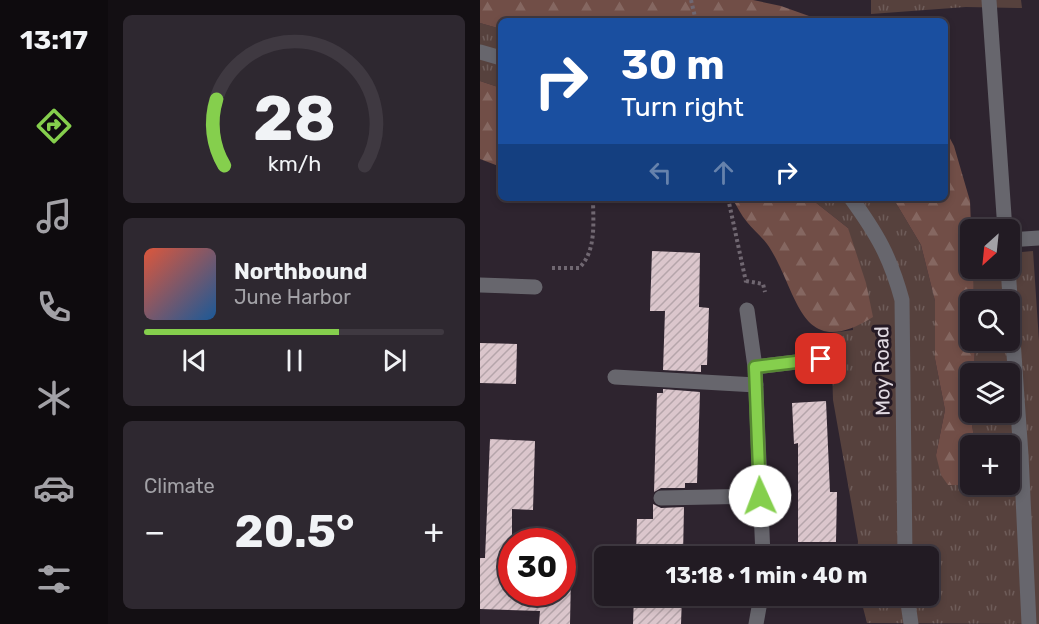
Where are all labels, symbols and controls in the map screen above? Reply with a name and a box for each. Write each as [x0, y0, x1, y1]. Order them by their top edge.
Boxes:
text: 13:17 [20, 24, 88, 56]
text: 30 m [621, 40, 725, 90]
icon: right [522, 42, 600, 120]
text: 28 [253, 82, 335, 156]
text: Turn right [621, 91, 744, 123]
icon: directions [33, 105, 75, 147]
text: km/h [267, 151, 321, 176]
icon: left [644, 156, 677, 189]
icon: ahead [707, 156, 740, 189]
icon: right [770, 156, 803, 189]
icon: music [33, 195, 75, 237]
north arrow [960, 219, 1020, 279]
map controls [960, 219, 1020, 495]
text: Northbound [234, 258, 367, 285]
text: June Harbor [234, 285, 351, 309]
icon: phone [33, 286, 75, 328]
button: search [960, 291, 1020, 351]
street label: Moy Road [869, 326, 895, 416]
pin [795, 333, 846, 384]
icon: arrive [804, 342, 837, 375]
icon: previous [178, 344, 211, 377]
icon: pause [278, 344, 311, 377]
icon: next [378, 344, 411, 377]
button: layers [960, 363, 1020, 423]
icon: climate [33, 377, 75, 419]
button: + [960, 435, 1020, 495]
position arrow [728, 464, 792, 528]
icon: car [33, 467, 75, 509]
text: Climate [144, 474, 215, 498]
text: 20.5° [235, 505, 354, 558]
text: − [144, 512, 165, 551]
text: + [423, 512, 444, 551]
speed limit sign: 30 [498, 528, 576, 606]
icon: filters [33, 558, 75, 600]
text: 13:18 · 1 min · 40 m [666, 562, 867, 589]

